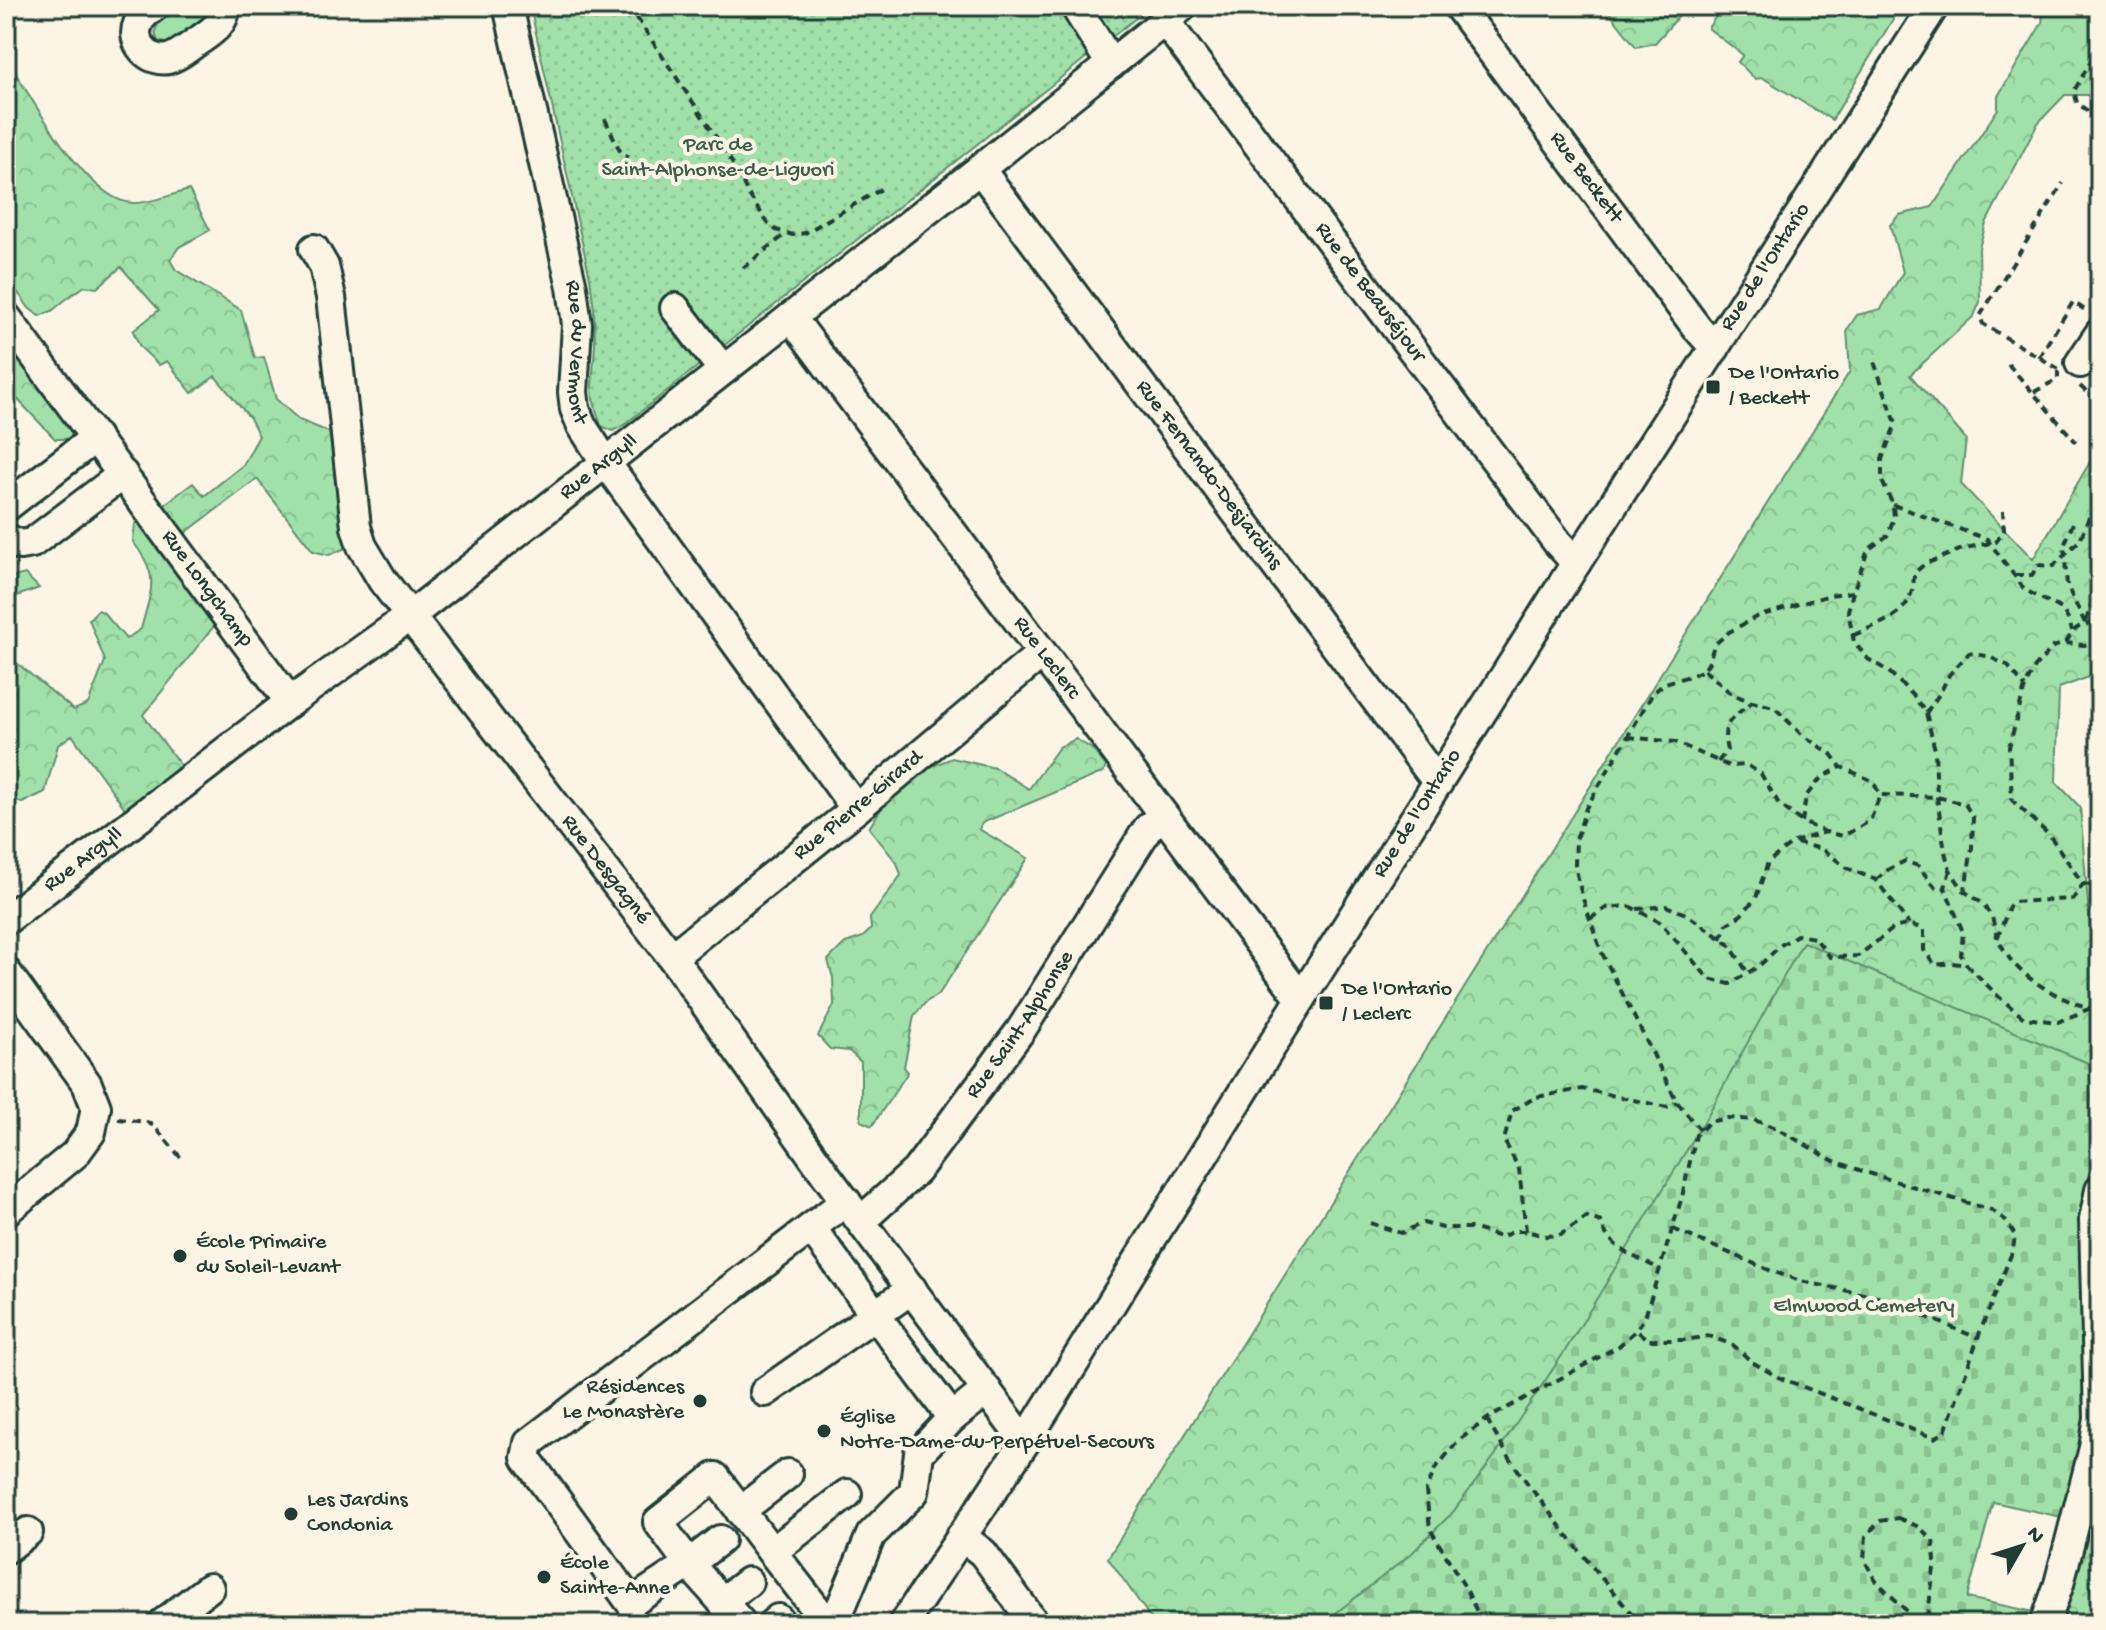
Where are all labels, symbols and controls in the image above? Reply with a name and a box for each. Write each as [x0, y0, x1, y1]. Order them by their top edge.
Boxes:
street label: Rue Beckett [1543, 127, 1629, 230]
park label: Parc de Saint-Alphonse-de-Liguori [601, 133, 835, 184]
street label: Rue de l'Ontario [1715, 198, 1817, 336]
street label: Rue de Beauséjour [1308, 218, 1432, 370]
street label: Rue du Vermont [558, 278, 594, 430]
place label: De l'Ontario / Beckett [1727, 361, 1839, 412]
street label: Rue Fernando-Desjardins [1129, 375, 1288, 576]
marker: De l'Ontario / Beckett [1704, 378, 1722, 396]
street label: Rue Argyll [555, 429, 644, 506]
street label: Rue Longchamp [155, 525, 258, 653]
street label: Rue Leclerc [1007, 612, 1086, 706]
street label: Rue Pierre-Girard [789, 744, 930, 867]
street label: Rue de l'Ontario [1368, 745, 1468, 883]
street label: Rue Desgagné [555, 810, 656, 930]
street label: Rue Argyll [39, 822, 128, 899]
street label: Rue Saint-Alphonse [961, 946, 1081, 1104]
place label: De l'Ontario / Leclerc [1340, 977, 1452, 1028]
marker: De l'Ontario / Leclerc [1317, 994, 1335, 1012]
place label: École Primaire du Soleil-Levant [196, 1230, 342, 1281]
marker: École Primaire du Soleil-Levant [171, 1247, 189, 1265]
park label: Elmwood Cemetery [1773, 1294, 1955, 1320]
place label: Résidences Le Monastère [562, 1375, 685, 1426]
marker: Résidences Le Monastère [691, 1392, 709, 1410]
place label: Église Notre-Dame-du-Perpétuel-Secours [840, 1405, 1155, 1456]
marker: Église Notre-Dame-du-Perpétuel-Secours [815, 1422, 833, 1440]
place label: Les Jardins Condonia [307, 1488, 408, 1539]
marker: Les Jardins Condonia [282, 1505, 300, 1523]
north arrow [1982, 1506, 2062, 1586]
text: N [2020, 1522, 2049, 1550]
place label: École Sainte-Anne [560, 1551, 671, 1602]
marker: École Sainte-Anne [535, 1568, 553, 1586]

